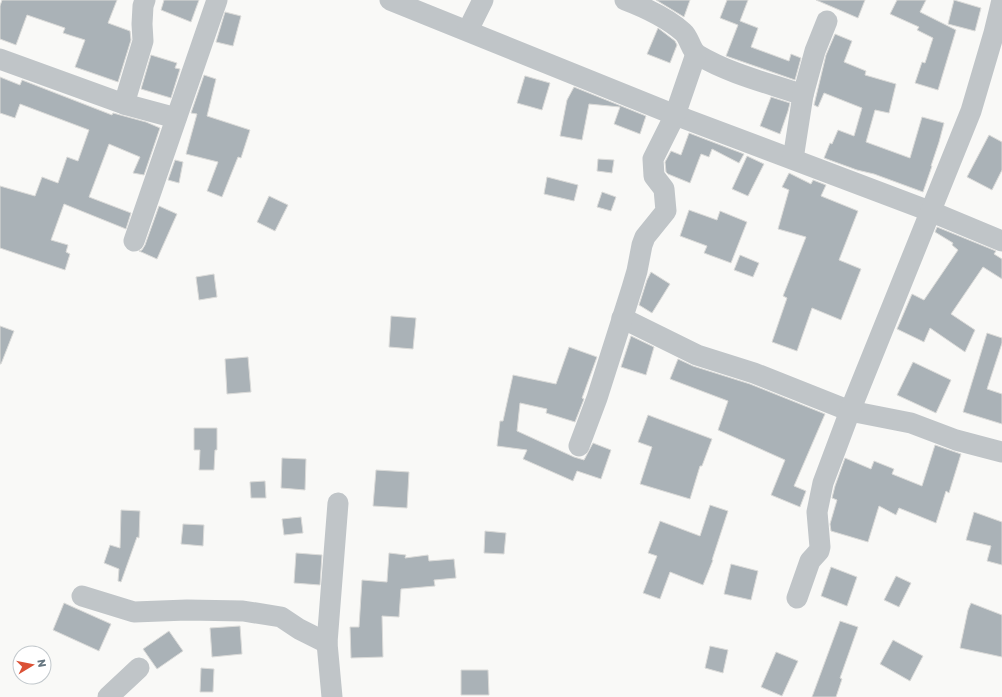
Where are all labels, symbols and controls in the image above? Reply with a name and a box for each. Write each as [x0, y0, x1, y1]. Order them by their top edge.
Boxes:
north arrow [12, 645, 52, 685]
text: N [34, 658, 48, 668]

